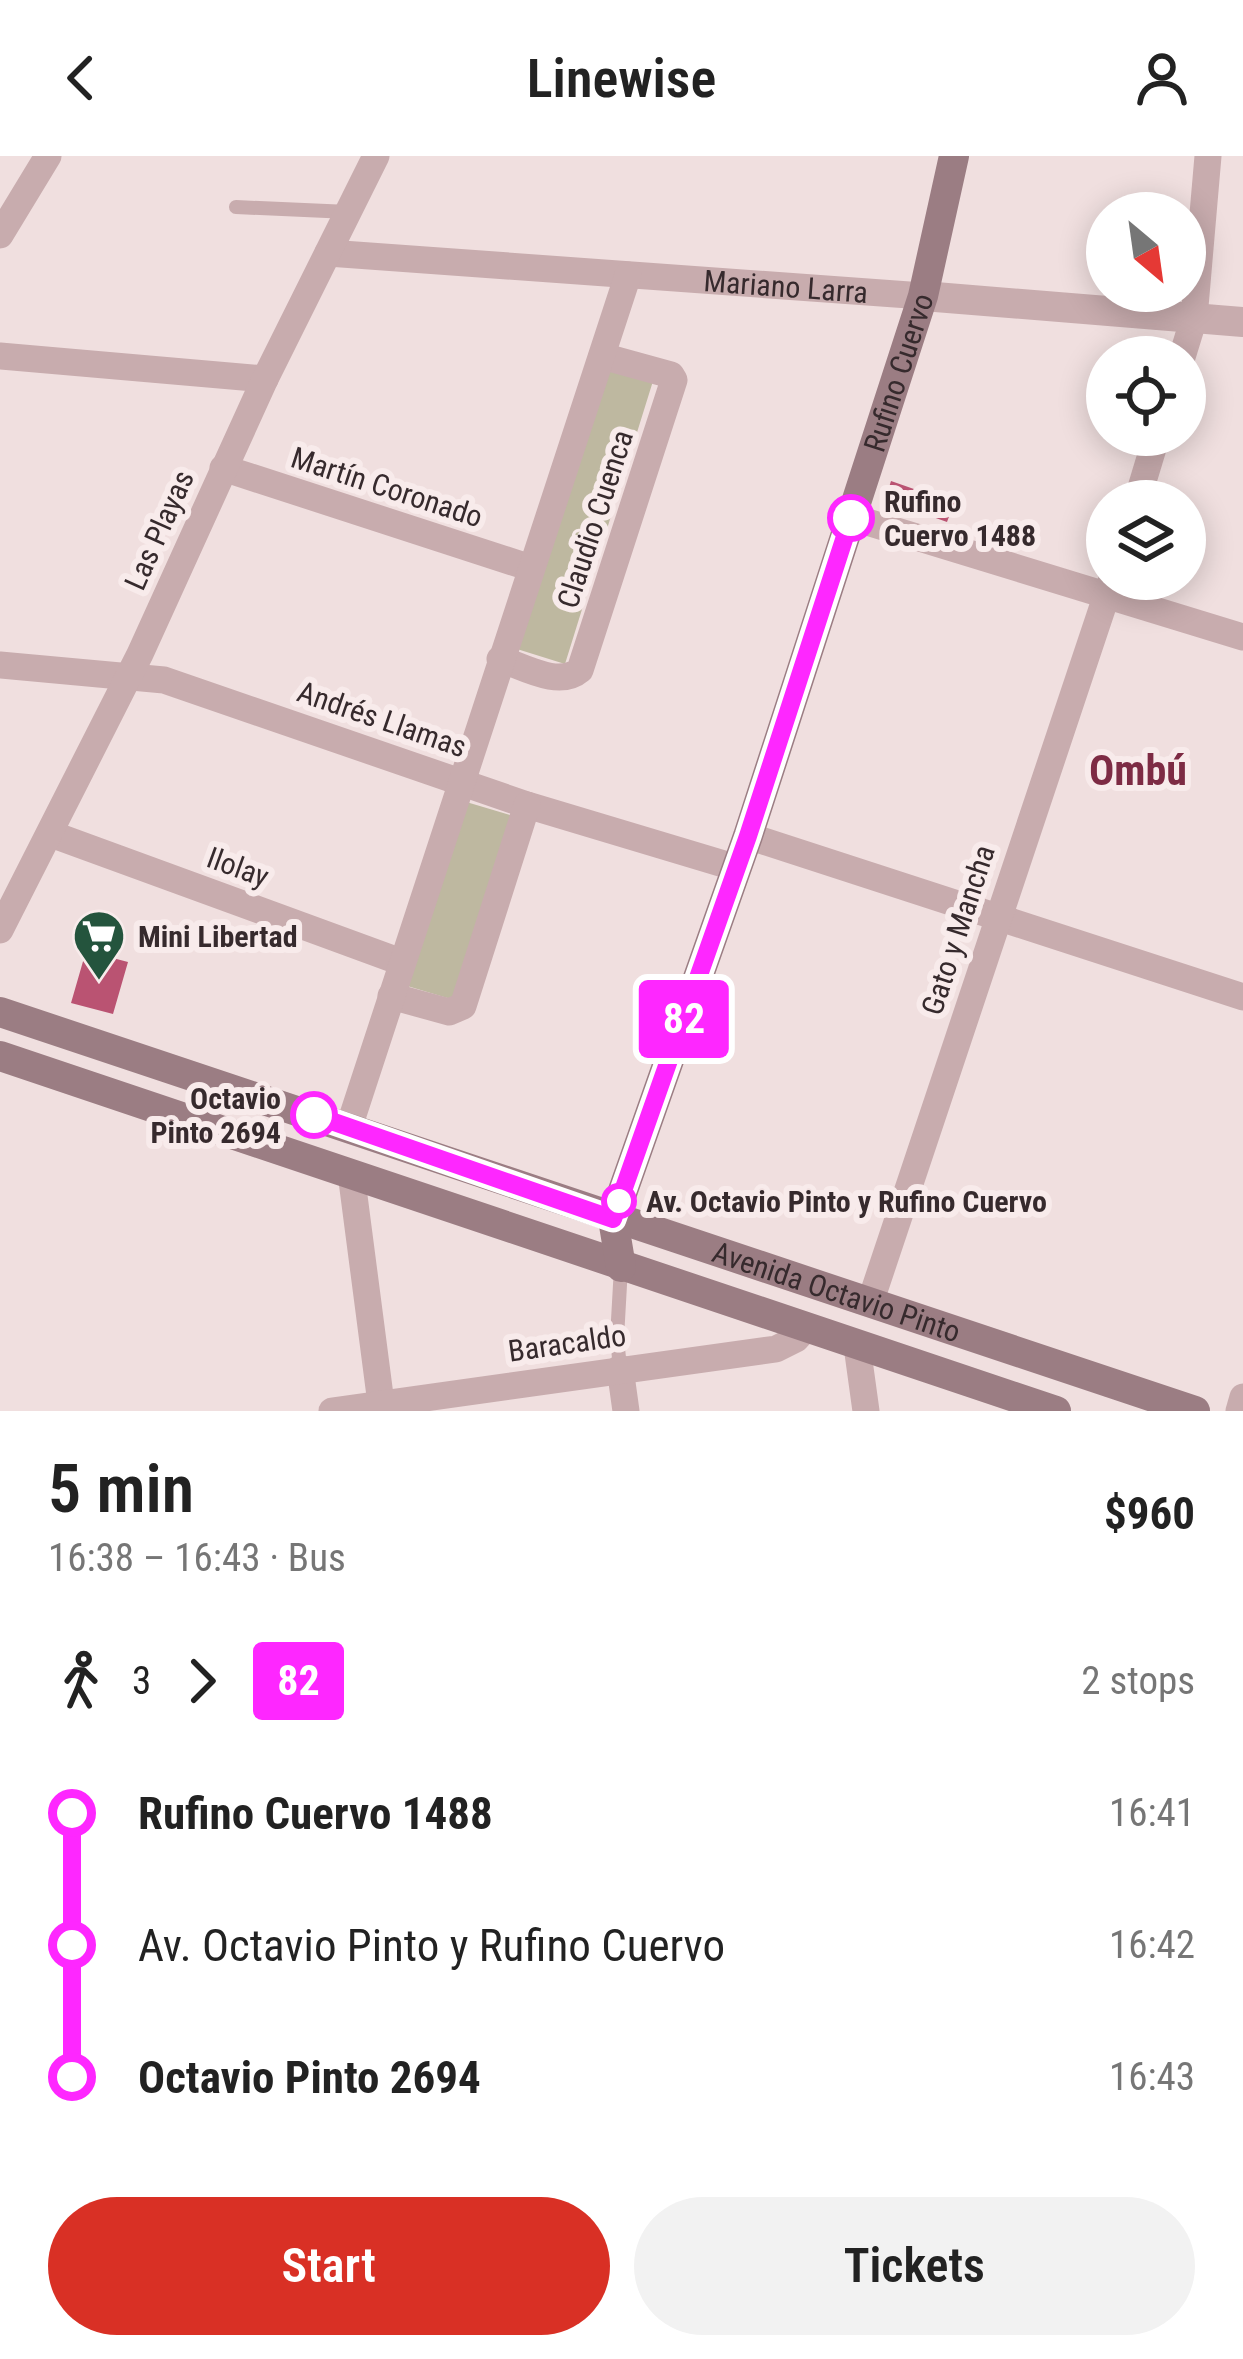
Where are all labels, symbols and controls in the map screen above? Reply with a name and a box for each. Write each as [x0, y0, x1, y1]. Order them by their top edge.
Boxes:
icon: back [48, 45, 114, 111]
icon: person [1129, 45, 1195, 111]
text: Linewise [527, 47, 716, 110]
north arrow [1086, 192, 1206, 312]
map controls [1086, 192, 1206, 600]
street label: Mariano Larra [702, 263, 869, 309]
street label: Rufino Cuervo [856, 289, 940, 456]
button: locate [1086, 336, 1206, 456]
street label: Claudio Cuenca [550, 426, 640, 612]
street label: Martín Coronado [287, 440, 487, 534]
street label: Las Playas [117, 465, 201, 595]
button: layers [1086, 480, 1206, 600]
place label: Rufino Cuervo 1488 [884, 484, 1036, 553]
marker: Rufino Cuervo 1488 [829, 496, 873, 540]
street label: Andrés Llamas [293, 674, 471, 764]
district label: Ombú [1089, 746, 1187, 795]
street label: Ilolay [202, 840, 274, 894]
street label: Gato y Mancha [914, 841, 1002, 1019]
supermarket icon: Mini Libertad [71, 908, 127, 982]
place label: Mini Libertad [138, 919, 298, 954]
line badge: 82 [630, 980, 738, 1058]
text: 82 [663, 994, 705, 1043]
place label: Octavio Pinto 2694 [150, 1081, 281, 1150]
marker: Octavio Pinto 2694 [292, 1093, 336, 1137]
place label: Av. Octavio Pinto y Rufino Cuervo [646, 1184, 1047, 1219]
marker: Av. Octavio Pinto y Rufino Cuervo [603, 1185, 635, 1217]
street label: Avenida Octavio Pinto [708, 1234, 965, 1349]
street label: Baracaldo [506, 1317, 628, 1369]
text: 5 min [48, 1451, 194, 1528]
text: $960 [1104, 1487, 1195, 1540]
text: 16:38 – 16:43 · Bus [48, 1535, 346, 1581]
icon: walk [48, 1648, 114, 1714]
icon: forward [169, 1648, 235, 1714]
text: 82 [277, 1656, 320, 1705]
text: 3 [132, 1658, 151, 1704]
text: 2 stops [1081, 1658, 1195, 1704]
text: Rufino Cuervo 1488 [138, 1787, 493, 1840]
text: 16:41 [1109, 1790, 1195, 1836]
text: Av. Octavio Pinto y Rufino Cuervo [138, 1919, 725, 1972]
text: 16:42 [1109, 1922, 1195, 1968]
text: Octavio Pinto 2694 [138, 2051, 481, 2104]
text: 16:43 [1109, 2054, 1195, 2100]
button: Start [48, 2197, 610, 2335]
button: Tickets [634, 2197, 1195, 2335]

